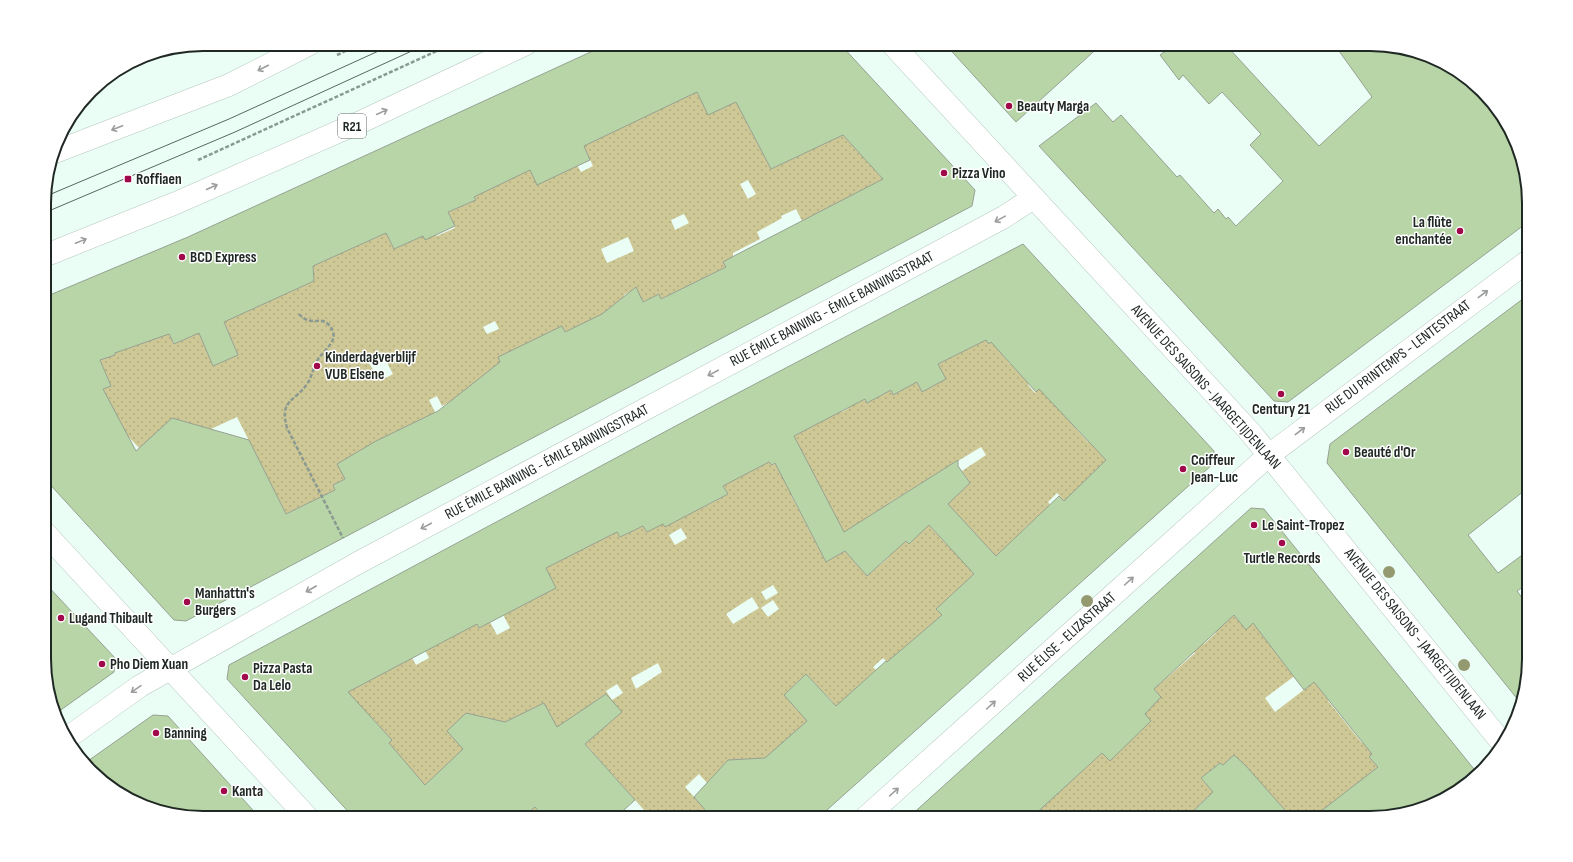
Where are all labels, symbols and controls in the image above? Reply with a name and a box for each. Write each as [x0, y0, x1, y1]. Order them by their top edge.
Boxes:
one-way arrow [257, 65, 269, 72]
place label: Beauty Marga [1017, 97, 1089, 116]
marker: Beauty Marga [1004, 101, 1014, 111]
one-way arrow [375, 108, 387, 115]
road number: R21 [338, 114, 366, 138]
one-way arrow [111, 125, 123, 133]
place label: Pizza Vino [952, 164, 1005, 183]
marker: Pizza Vino [939, 168, 949, 178]
place label: Roffiaen [136, 170, 182, 189]
marker: Roffiaen [123, 174, 133, 184]
one-way arrow [205, 183, 217, 191]
place label: La flûte enchantée [1395, 213, 1452, 249]
one-way arrow [995, 215, 1007, 223]
marker: La flûte enchantée [1455, 226, 1465, 236]
one-way arrow [74, 237, 86, 245]
street label: RUE ÉMILE BANNING - ÉMILE BANNINGSTRAAT [727, 247, 937, 371]
place label: BCD Express [190, 248, 257, 267]
marker: BCD Express [177, 252, 187, 262]
one-way arrow [1477, 290, 1488, 299]
street label: RUE DU PRINTEMPS - LENTESTRAAT [1321, 296, 1475, 418]
street label: AVENUE DES SAISONS - JAARGETIJDENLAAN [1126, 300, 1285, 473]
place label: Kinderdagverblijf VUB Elsene [325, 348, 416, 384]
marker: Kinderdagverblijf VUB Elsene [312, 361, 322, 371]
one-way arrow [707, 369, 719, 377]
marker: Century 21 [1276, 389, 1286, 399]
street label: RUE ÉMILE BANNING - ÉMILE BANNINGSTRAAT [442, 400, 652, 524]
place label: Century 21 [1252, 400, 1310, 419]
one-way arrow [1294, 427, 1305, 435]
place label: Beauté d'Or [1354, 443, 1416, 462]
marker: Beauté d'Or [1341, 447, 1351, 457]
place label: Coiffeur Jean-Luc [1190, 451, 1238, 487]
marker: Coiffeur Jean-Luc [1178, 464, 1188, 474]
place label: Le Saint-Tropez [1262, 516, 1345, 535]
marker: Le Saint-Tropez [1249, 520, 1259, 530]
one-way arrow [420, 523, 432, 531]
marker: Turtle Records [1277, 538, 1287, 548]
street label: AVENUE DES SAISONS - JAARGETIJDENLAAN [1339, 544, 1490, 724]
place label: Turtle Records [1243, 549, 1321, 568]
one-way arrow [1124, 576, 1134, 586]
place label: Manhattn's Burgers [195, 584, 255, 620]
one-way arrow [306, 585, 318, 593]
street label: RUE ÉLISE - ELIZASTRAAT [1014, 588, 1120, 686]
marker: Manhattn's Burgers [182, 597, 192, 607]
place label: Lugand Thibault [69, 609, 153, 628]
marker: Lugand Thibault [56, 613, 66, 623]
place label: Pho Diem Xuan [110, 655, 188, 674]
marker: Pho Diem Xuan [97, 659, 107, 669]
place label: Pizza Pasta Da Lelo [253, 659, 312, 695]
marker: Pizza Pasta Da Lelo [240, 672, 250, 682]
one-way arrow [131, 685, 142, 693]
one-way arrow [985, 701, 995, 710]
place label: Banning [164, 724, 207, 743]
marker: Banning [151, 728, 161, 738]
place label: Kanta [232, 782, 263, 801]
marker: Kanta [219, 786, 229, 796]
one-way arrow [889, 787, 899, 796]

